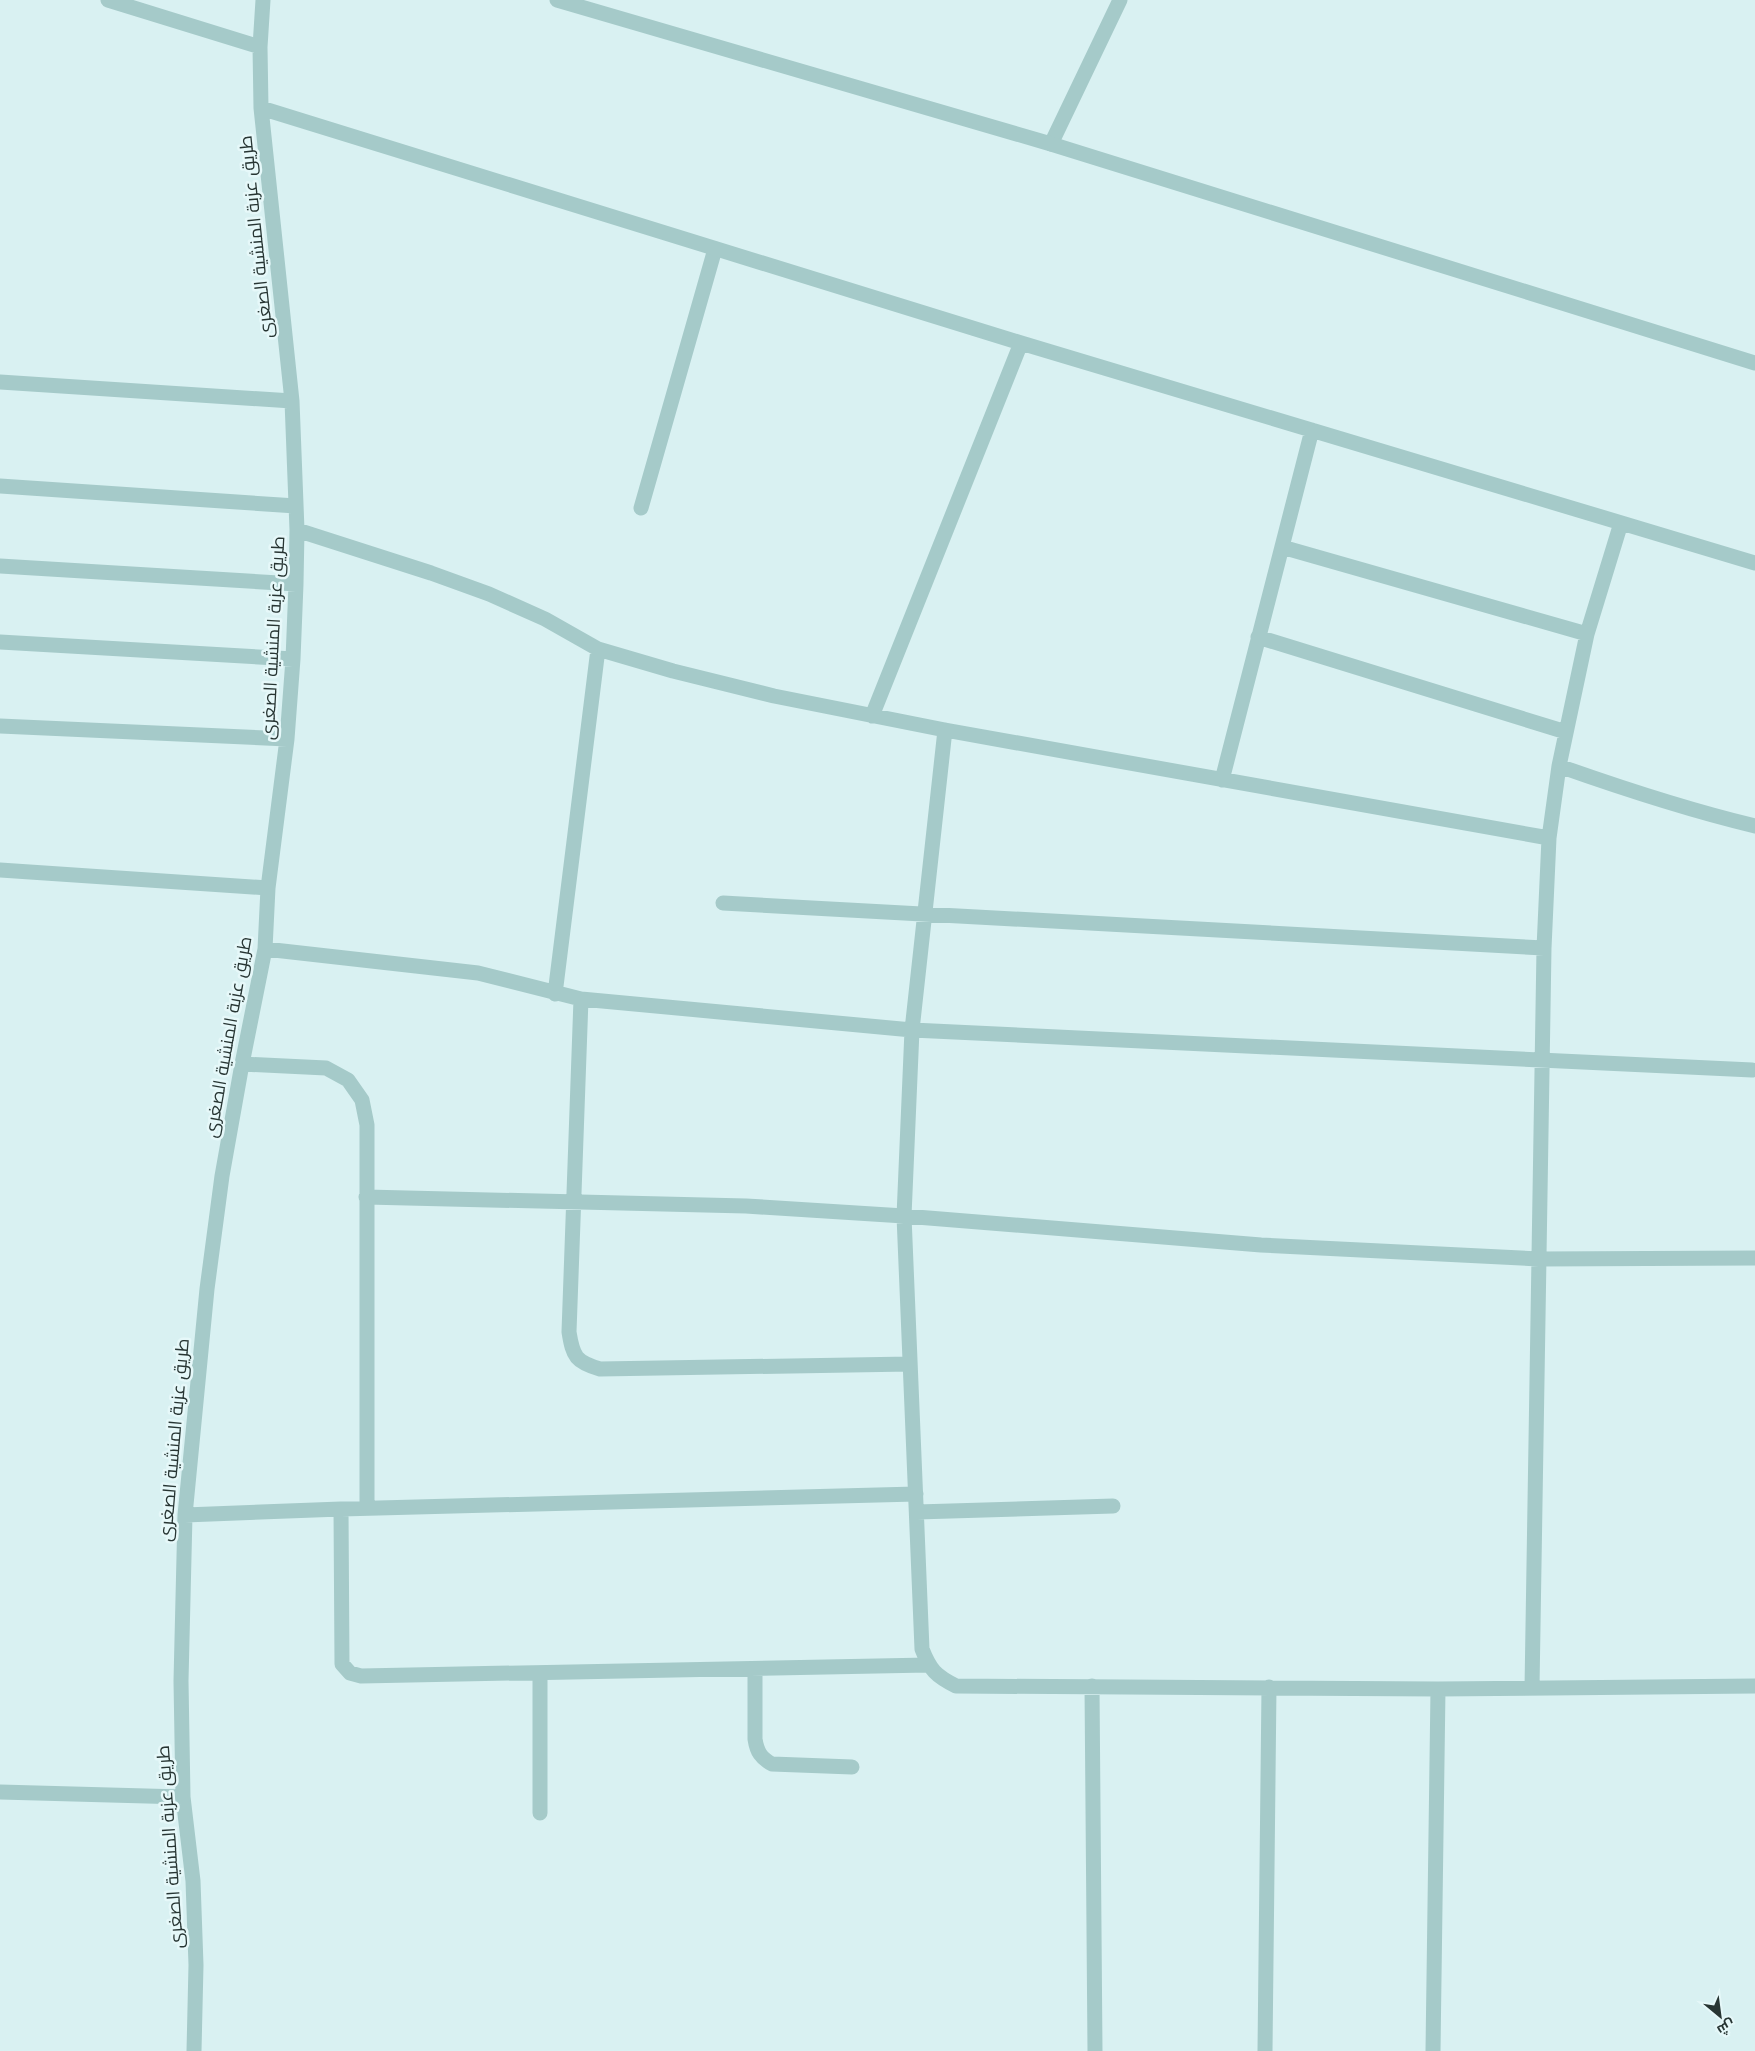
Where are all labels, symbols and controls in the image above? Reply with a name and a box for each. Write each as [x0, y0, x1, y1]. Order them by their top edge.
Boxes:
street label: طريق عزبة المنشية الصغرى [235, 134, 279, 339]
street label: طريق عزبة المنشية الصغرى [258, 536, 290, 740]
street label: طريق عزبة المنشية الصغرى [200, 935, 258, 1140]
street label: طريق عزبة المنشية الصغرى [155, 1338, 195, 1543]
street label: طريق عزبة المنشية الصغرى [153, 1744, 189, 1949]
north arrow [1695, 1991, 1745, 2041]
text: ش [1714, 2015, 1738, 2039]

